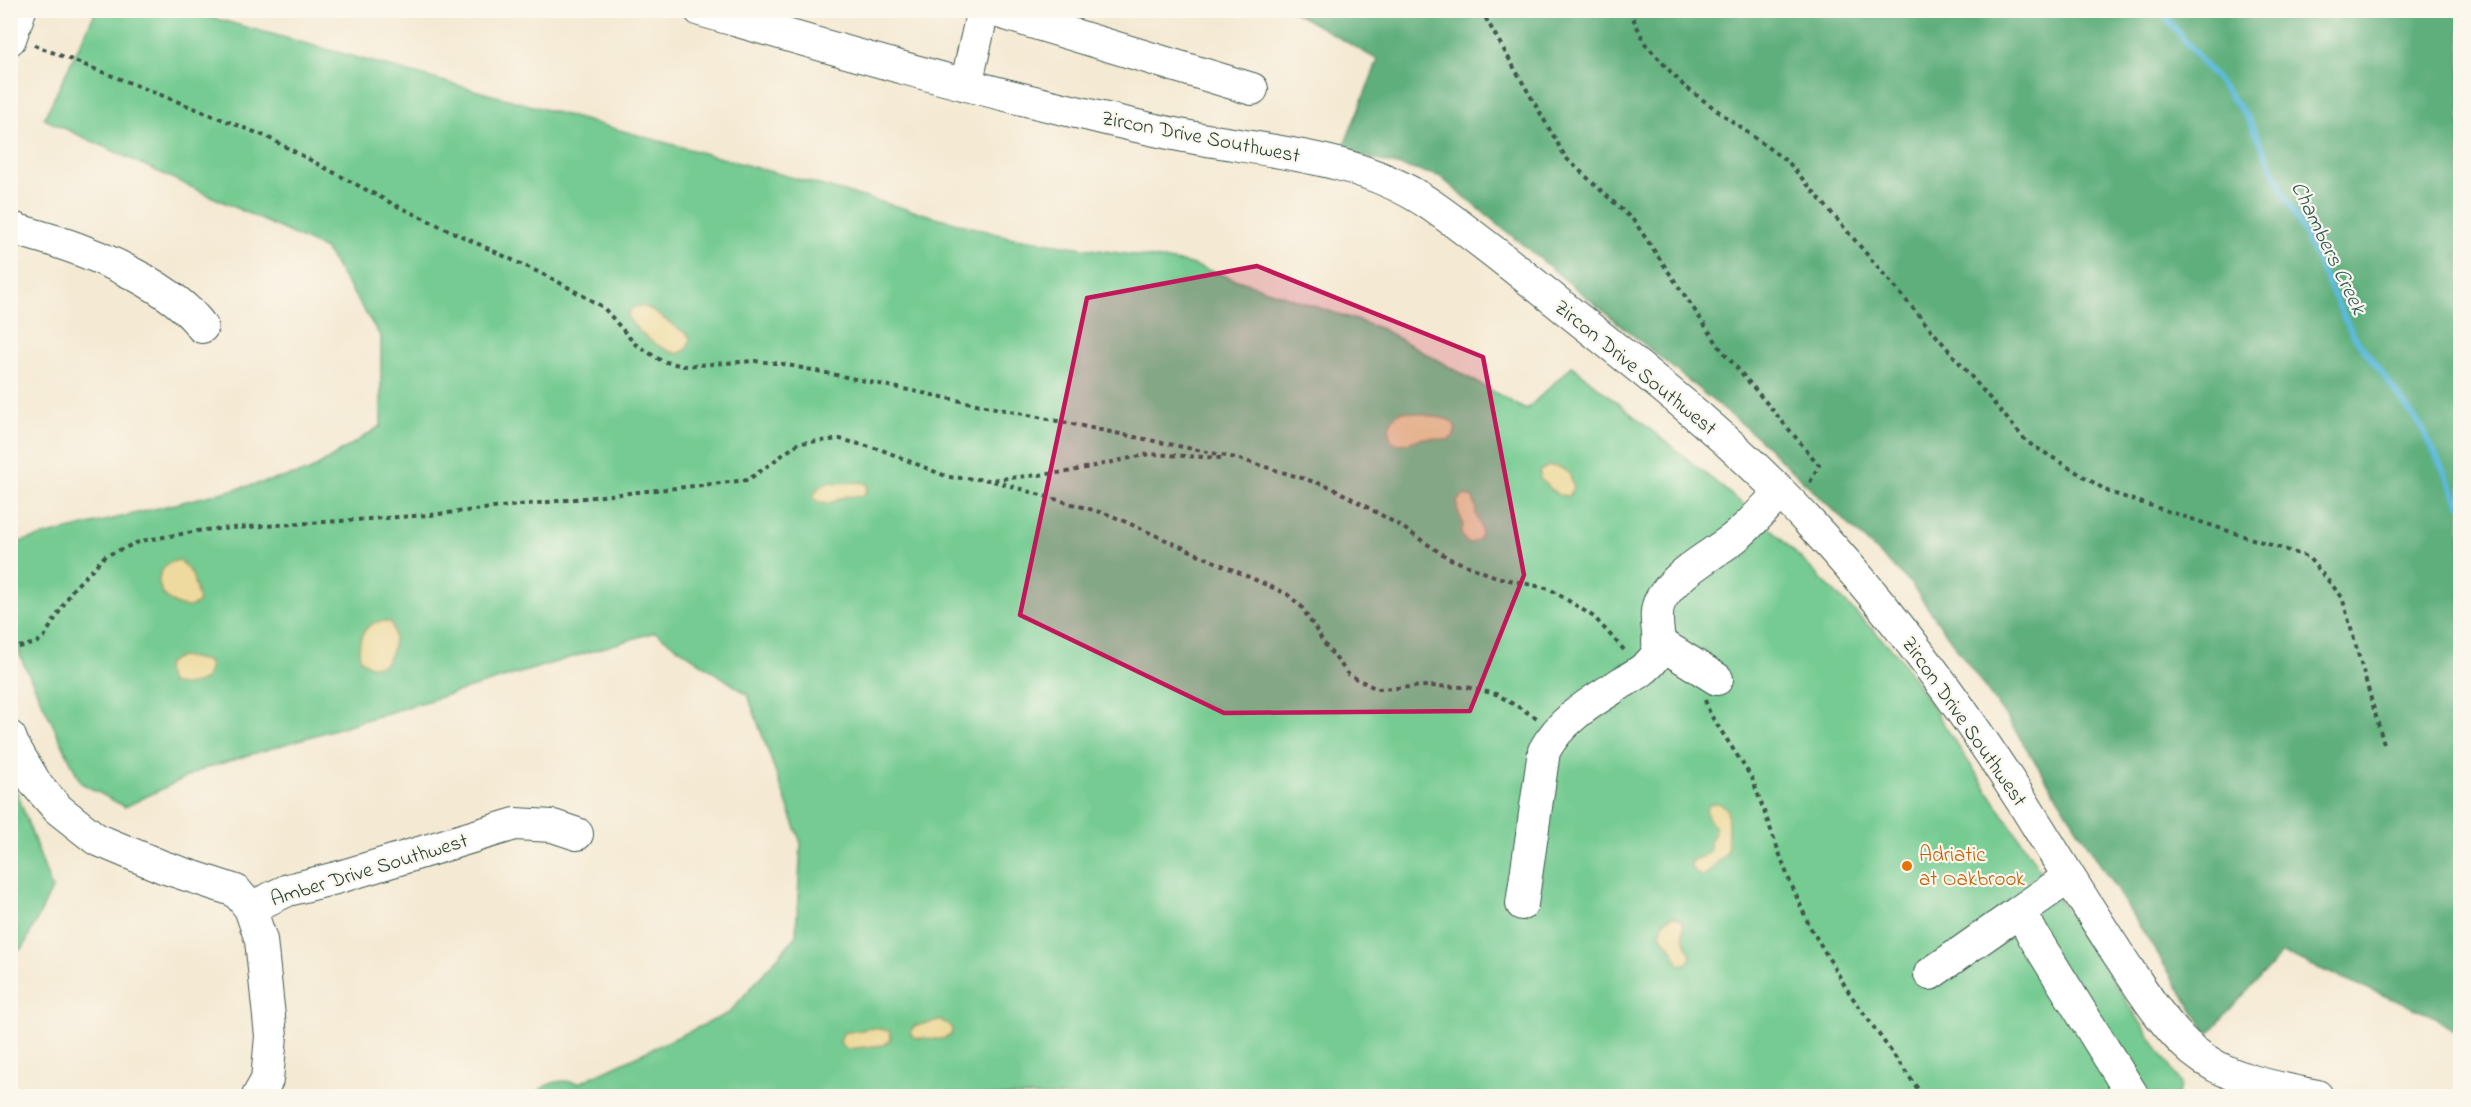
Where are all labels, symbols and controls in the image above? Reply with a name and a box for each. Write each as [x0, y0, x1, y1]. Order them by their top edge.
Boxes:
street label: Zircon Drive Southwest [1099, 104, 1302, 172]
water label: Chambers Creek [2281, 176, 2374, 322]
street label: Zircon Drive Southwest [1547, 293, 1722, 444]
street label: Zircon Drive Southwest [1893, 631, 2033, 813]
street label: Amber Drive Southwest [267, 827, 472, 915]
place label: Adriatic at Oakbrook [1919, 841, 2026, 895]
marker: Adriatic at Oakbrook [1900, 859, 1914, 873]

